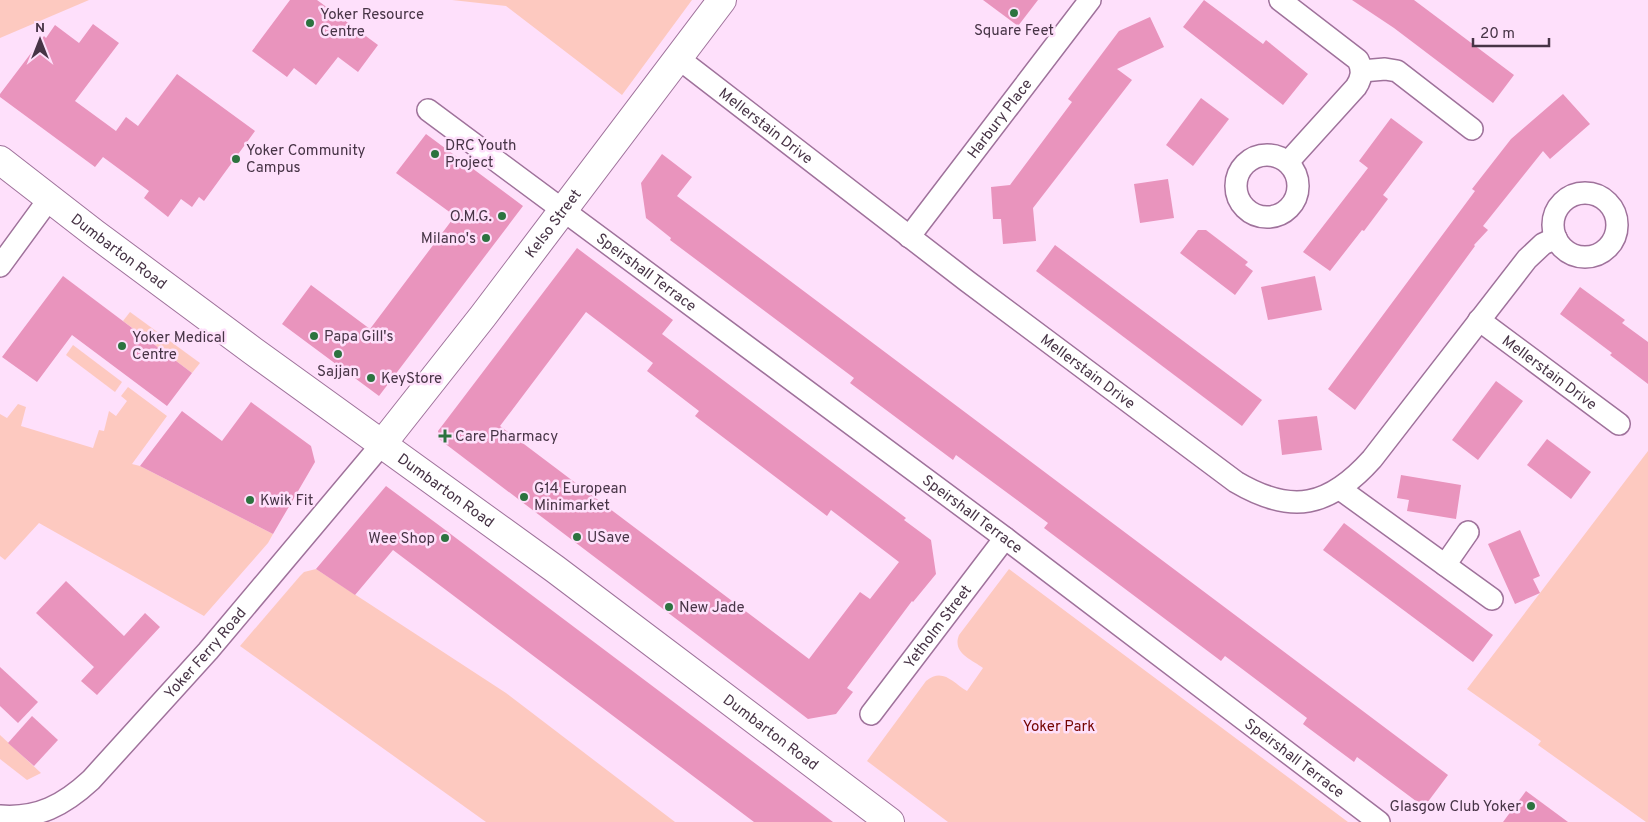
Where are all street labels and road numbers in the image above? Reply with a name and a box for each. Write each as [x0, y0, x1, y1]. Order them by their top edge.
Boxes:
street label: Harbury Place [964, 76, 1037, 163]
street label: Mellerstain Drive [714, 85, 816, 169]
street label: Kelso Street [522, 186, 586, 263]
street label: Dumbarton Road [66, 210, 170, 295]
street label: Speirshall Terrace [592, 230, 700, 317]
street label: Mellerstain Drive [1036, 331, 1138, 414]
street label: Mellerstain Drive [1497, 332, 1600, 415]
street label: Dumbarton Road [393, 450, 497, 533]
street label: Speirshall Terrace [918, 472, 1026, 559]
street label: Yetholm Street [901, 582, 977, 673]
street label: Yoker Ferry Road [161, 604, 251, 703]
street label: Dumbarton Road [718, 691, 822, 775]
street label: Speirshall Terrace [1240, 715, 1347, 803]

